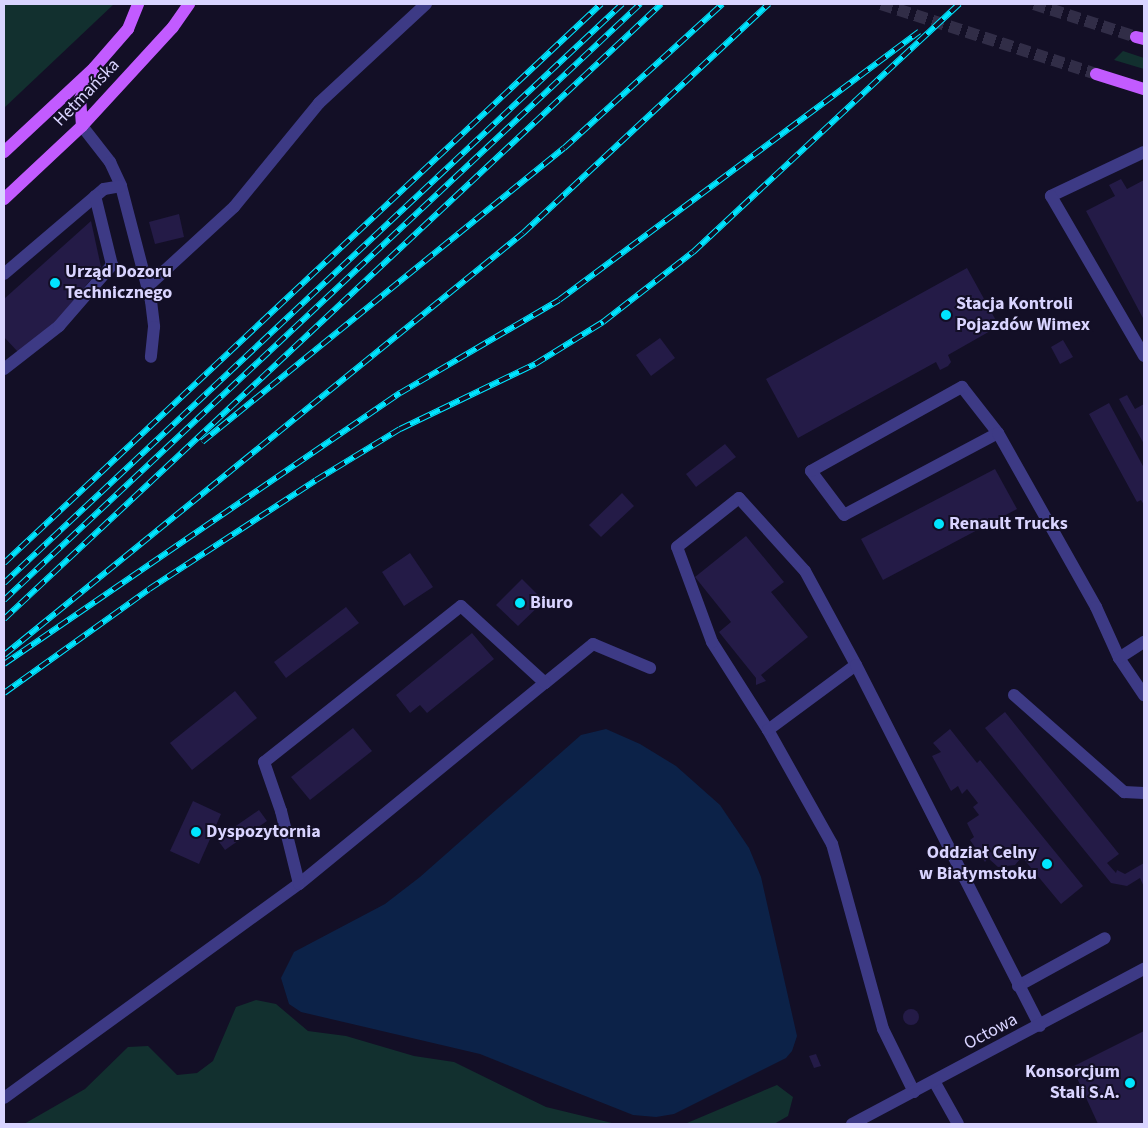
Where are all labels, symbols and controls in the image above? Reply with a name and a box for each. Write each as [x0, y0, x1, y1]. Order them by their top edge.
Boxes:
street label: Hetmańska [49, 55, 125, 131]
place label: Urząd Dozoru Technicznego [65, 262, 172, 304]
marker: Urząd Dozoru Technicznego [49, 277, 61, 289]
place label: Stacja Kontroli Pojazdów Wimex [956, 294, 1090, 336]
marker: Stacja Kontroli Pojazdów Wimex [940, 309, 952, 321]
place label: Renault Trucks [949, 513, 1068, 535]
marker: Renault Trucks [933, 518, 945, 530]
place label: Biuro [530, 592, 573, 614]
marker: Biuro [514, 597, 526, 609]
place label: Dyspozytornia [206, 821, 321, 843]
marker: Dyspozytornia [190, 826, 202, 838]
place label: Oddział Celny w Białymstoku [919, 843, 1037, 886]
marker: Oddział Celny w Białymstoku [1041, 858, 1053, 870]
street label: Octowa [961, 1009, 1021, 1055]
place label: Konsorcjum Stali S.A. [1025, 1062, 1120, 1104]
marker: Konsorcjum Stali S.A. [1124, 1077, 1136, 1089]

